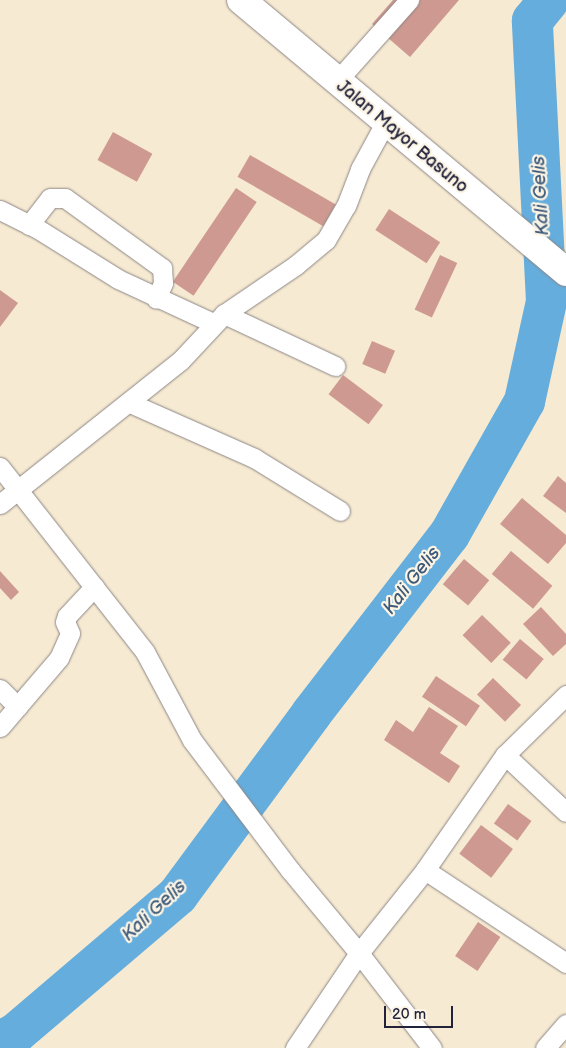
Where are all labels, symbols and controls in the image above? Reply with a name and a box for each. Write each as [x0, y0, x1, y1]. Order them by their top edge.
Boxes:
street label: Jalan Mayor Basuno [332, 76, 472, 198]
water label: Kali Gelis [528, 156, 554, 236]
water label: Kali Gelis [379, 543, 445, 619]
water label: Kali Gelis [117, 876, 191, 946]
scale bar [386, 996, 455, 1028]
text: 20 m [392, 1005, 426, 1024]

